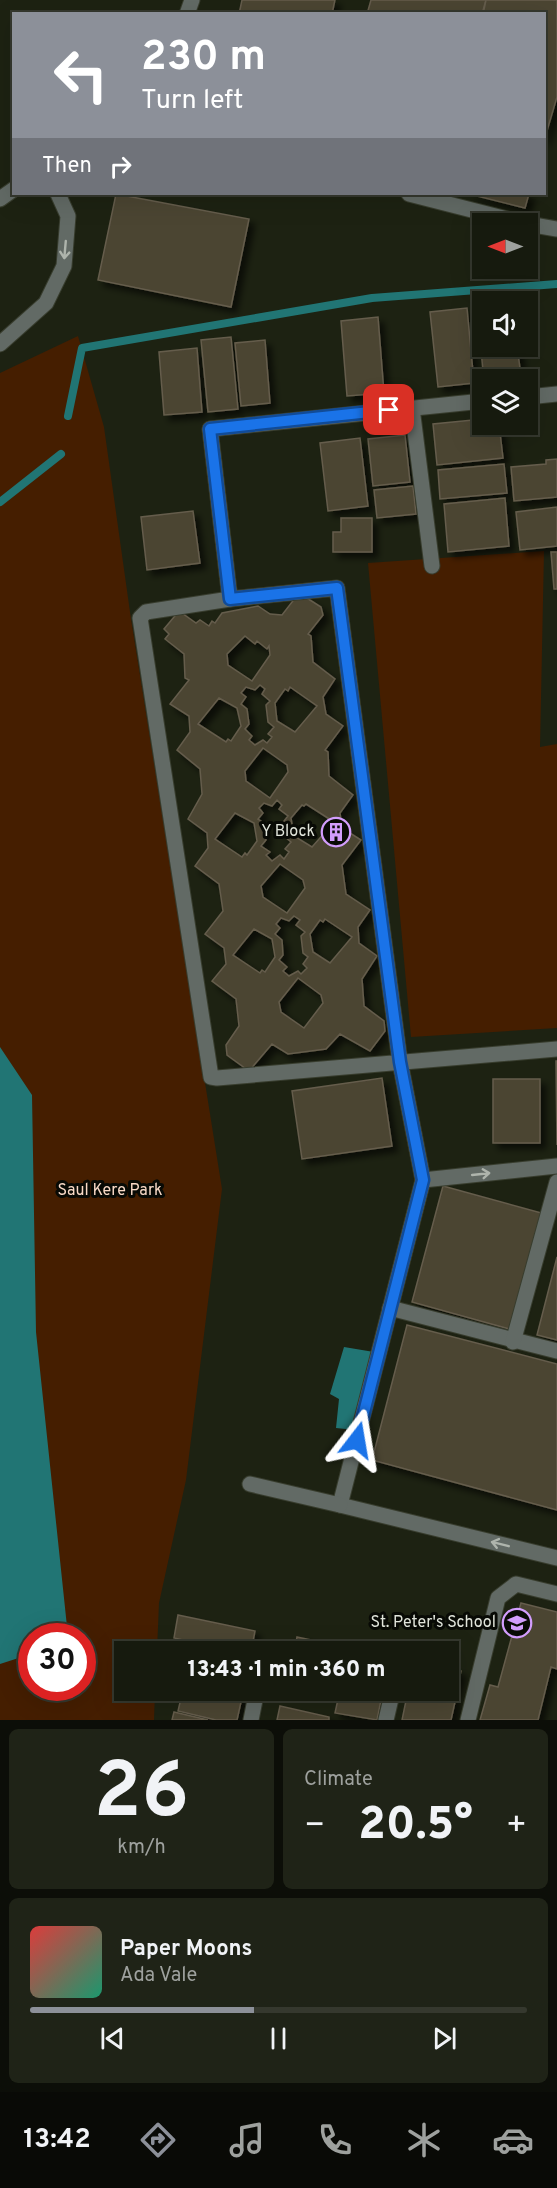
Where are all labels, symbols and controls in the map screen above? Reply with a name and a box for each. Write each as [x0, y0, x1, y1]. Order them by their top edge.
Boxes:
text: 230 m [141, 32, 266, 85]
icon: left [42, 36, 120, 114]
text: Turn left [141, 84, 243, 118]
icon: right [104, 150, 137, 183]
text: Then [42, 153, 92, 180]
north arrow [472, 213, 538, 279]
map controls [472, 213, 538, 435]
one-way arrow [59, 239, 70, 259]
button: sound [472, 291, 538, 357]
button: layers [472, 369, 538, 435]
pin [363, 384, 414, 435]
icon: arrive [372, 393, 405, 426]
building icon: Y Block [320, 816, 352, 848]
place label: Y Block [261, 822, 315, 842]
one-way arrow [471, 1168, 491, 1179]
park label: Saul Kere Park [57, 1181, 163, 1201]
position arrow [325, 1408, 389, 1472]
one-way arrow [491, 1538, 510, 1550]
school or university icon: St. Peter's School [501, 1607, 533, 1639]
place label: St. Peter's School [370, 1613, 496, 1633]
speed limit sign: 30 [18, 1623, 96, 1701]
text: 13:43 · 1 min · 360 m [188, 1657, 385, 1684]
text: 26 [94, 1746, 189, 1845]
text: Climate [304, 1767, 373, 1793]
text: 20.5° [358, 1798, 473, 1855]
text: − [304, 1806, 325, 1848]
text: + [506, 1806, 527, 1848]
text: km/h [117, 1835, 166, 1861]
text: Paper Moons [120, 1936, 252, 1963]
text: Ada Vale [120, 1963, 197, 1989]
icon: previous [96, 2022, 129, 2055]
icon: pause [262, 2022, 295, 2055]
icon: next [428, 2022, 461, 2055]
icon: directions [137, 2119, 179, 2161]
icon: music [226, 2119, 268, 2161]
icon: phone [314, 2119, 356, 2161]
icon: climate [403, 2119, 445, 2161]
icon: car [492, 2119, 534, 2161]
text: 13:42 [23, 2123, 91, 2157]

